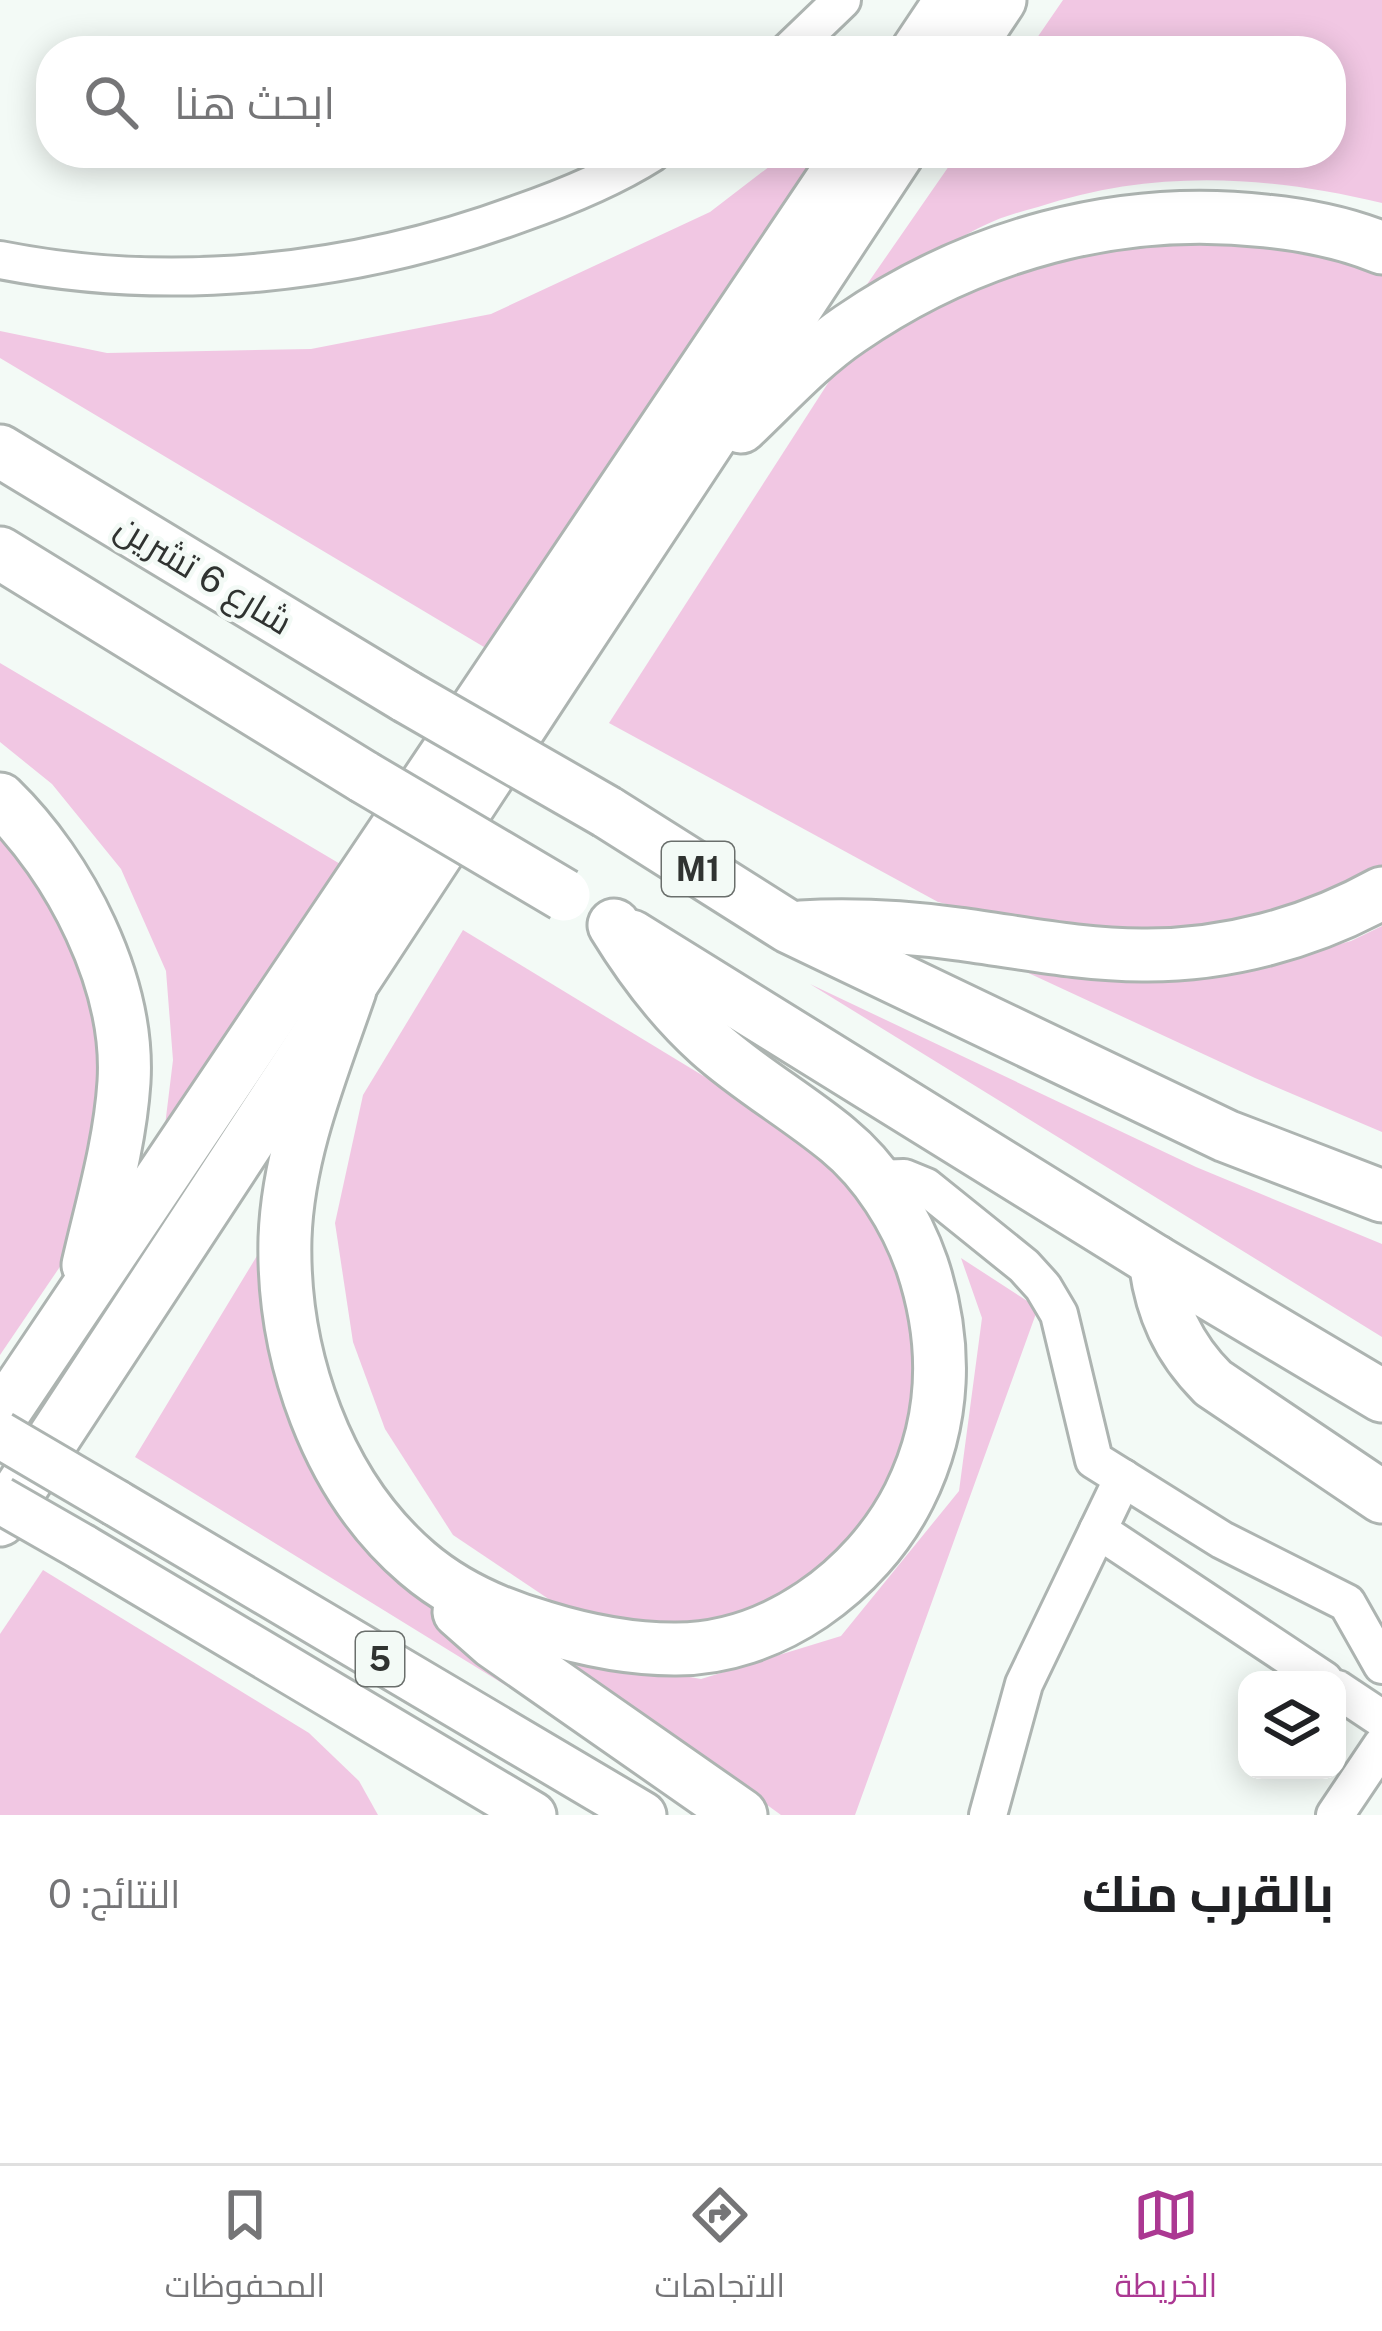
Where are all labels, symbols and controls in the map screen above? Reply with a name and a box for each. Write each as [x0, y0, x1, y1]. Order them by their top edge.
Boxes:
search box [36, 36, 1346, 168]
icon: search [78, 69, 144, 135]
text: ابحث هنا [174, 76, 335, 129]
street label: شارع 6 تشرين [106, 505, 300, 646]
road number: M1 [662, 842, 734, 896]
road number: 5 [356, 1632, 404, 1686]
map controls [1238, 1671, 1346, 1779]
button: layers [1238, 1671, 1346, 1779]
text: بالقرب منك [1082, 1864, 1334, 1923]
text: النتائج: 0 [48, 1871, 180, 1917]
tab: المحفوظات [165, 2182, 325, 2316]
tab: الاتجاهات [655, 2182, 785, 2316]
tab: الخريطة [1114, 2182, 1217, 2316]

